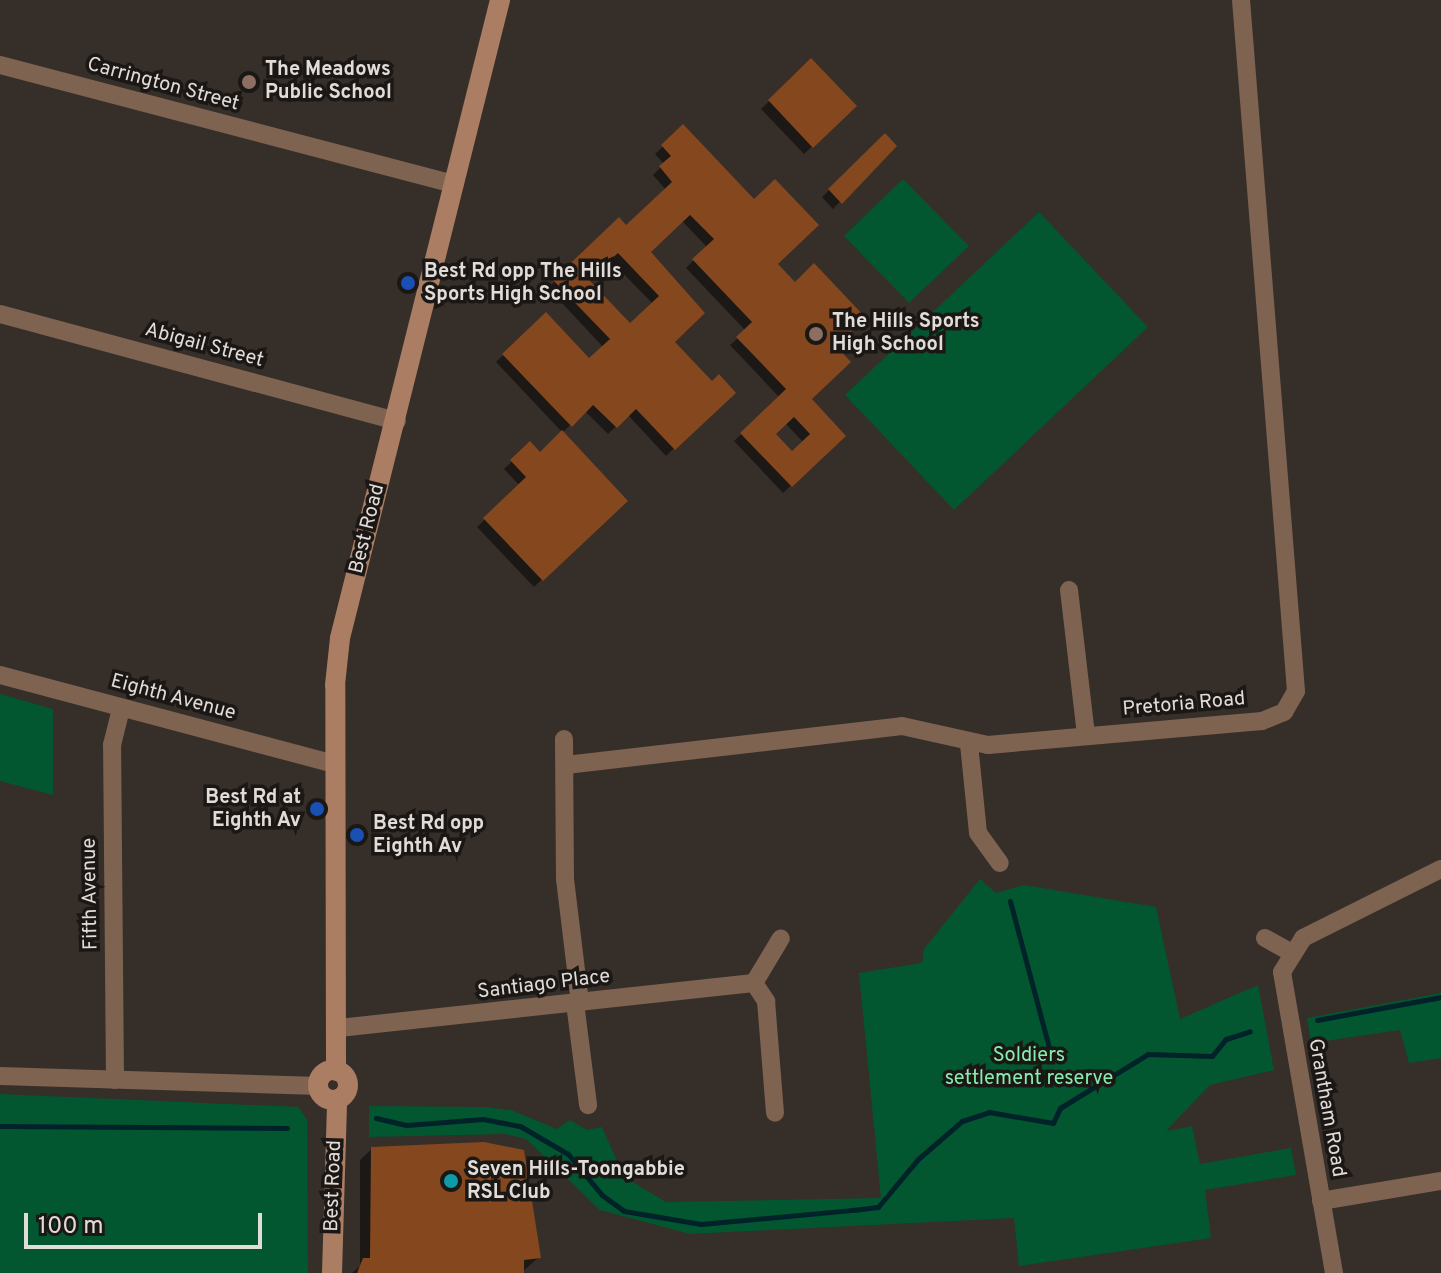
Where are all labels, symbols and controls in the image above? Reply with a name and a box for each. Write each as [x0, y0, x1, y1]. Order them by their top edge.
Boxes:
street label: Carrington Street [84, 53, 242, 117]
place label: The Meadows Public School [265, 58, 392, 105]
marker: The Meadows Public School [240, 73, 258, 91]
place label: Best Rd opp The Hills Sports High School [424, 260, 622, 307]
marker: Best Rd opp The Hills Sports High School [399, 274, 417, 292]
place label: The Hills Sports High School [832, 310, 980, 357]
street label: Abigail Street [142, 319, 266, 373]
marker: The Hills Sports High School [807, 325, 825, 343]
street label: Best Road [345, 482, 391, 576]
street label: Eighth Avenue [107, 670, 239, 726]
street label: Pretoria Road [1122, 688, 1246, 722]
place label: Best Rd at Eighth Av [205, 786, 301, 833]
marker: Best Rd at Eighth Av [308, 800, 326, 818]
place label: Best Rd opp Eighth Av [373, 812, 484, 859]
marker: Best Rd opp Eighth Av [348, 826, 366, 844]
street label: Fifth Avenue [78, 837, 104, 951]
street label: Santiago Place [476, 965, 612, 1005]
street label: Grantham Road [1302, 1037, 1350, 1179]
park label: Soldiers settlement reserve [945, 1044, 1113, 1091]
street label: Best Road [320, 1140, 348, 1232]
place label: Seven Hills-Toongabbie RSL Club [467, 1158, 685, 1205]
marker: Seven Hills-Toongabbie RSL Club [442, 1172, 460, 1190]
scale bar [28, 1197, 266, 1247]
text: 100 m [38, 1212, 104, 1242]

